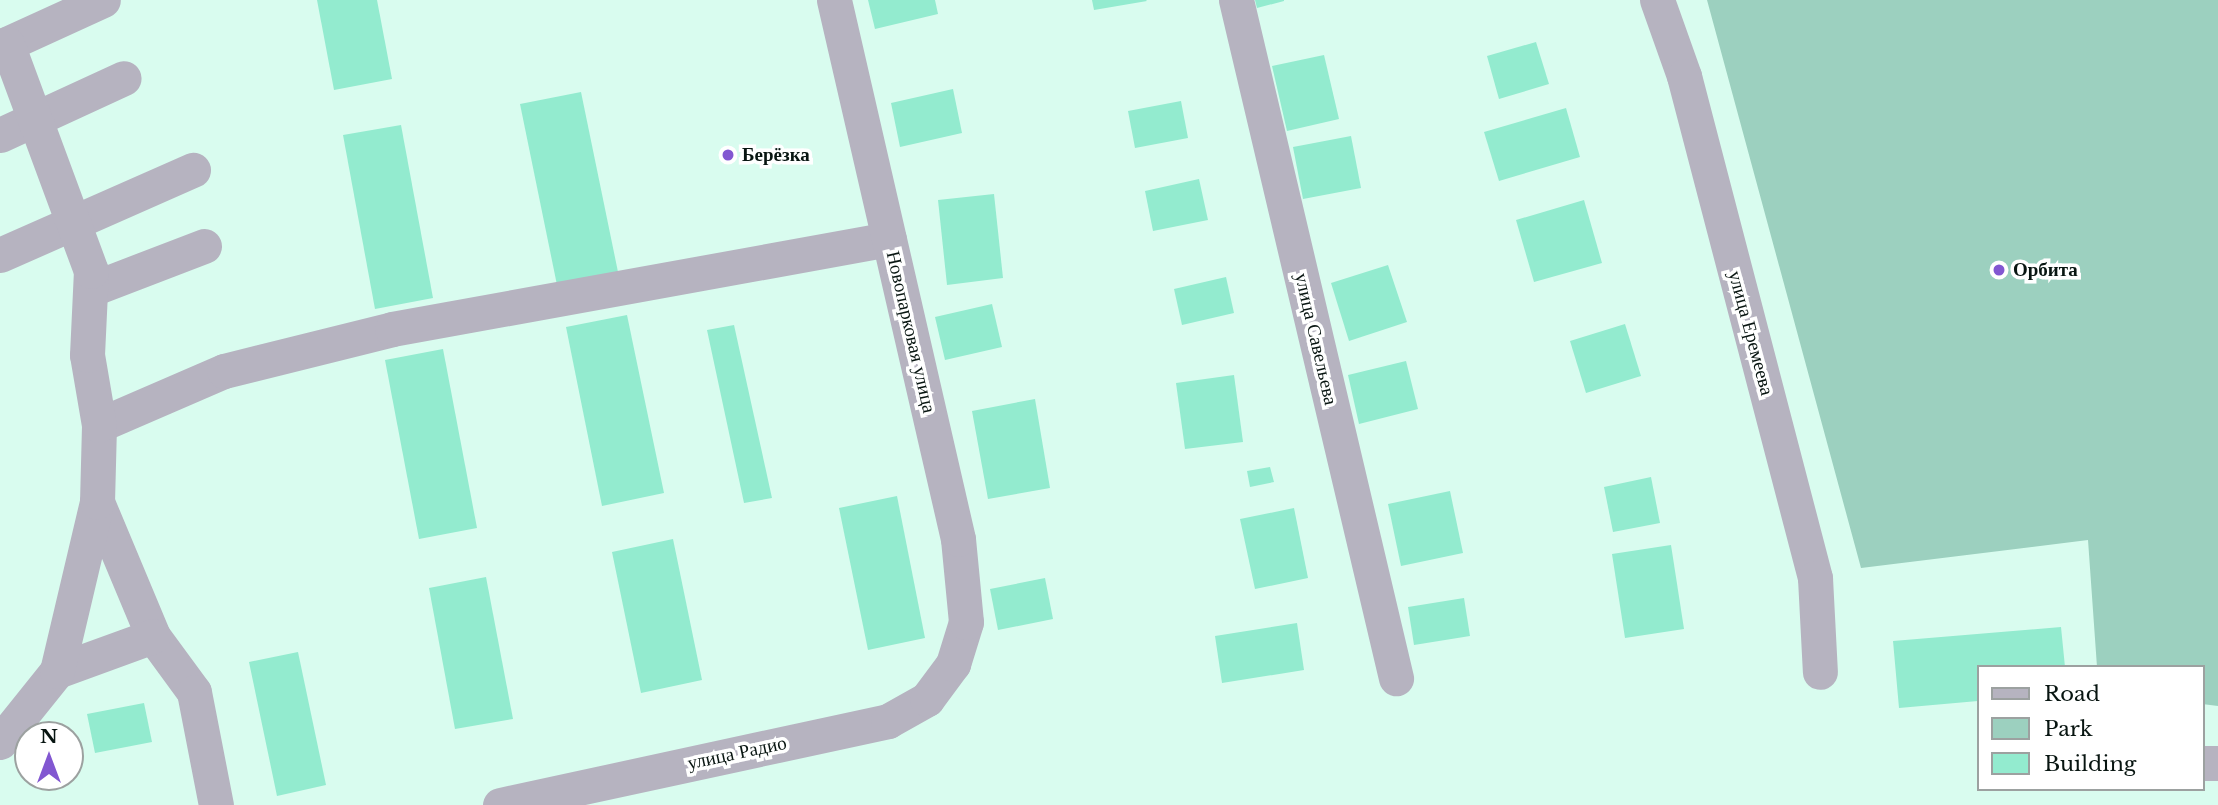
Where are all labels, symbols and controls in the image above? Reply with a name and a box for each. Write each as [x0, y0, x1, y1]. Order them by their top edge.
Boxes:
place label: Берёзка [742, 144, 810, 166]
marker: Берёзка [720, 147, 736, 163]
street label: Новопарковая улица [881, 249, 941, 415]
place label: Орбита [2013, 259, 2078, 281]
marker: Орбита [1991, 262, 2007, 278]
street label: улица Еремеева [1723, 268, 1779, 398]
street label: улица Савельева [1290, 271, 1342, 407]
legend [1976, 665, 2204, 791]
text: Road [2044, 681, 2100, 707]
text: Park [2044, 716, 2093, 742]
north arrow [14, 721, 84, 791]
text: N [40, 725, 58, 748]
street label: улица Радио [685, 731, 789, 775]
text: Building [2044, 751, 2136, 777]

